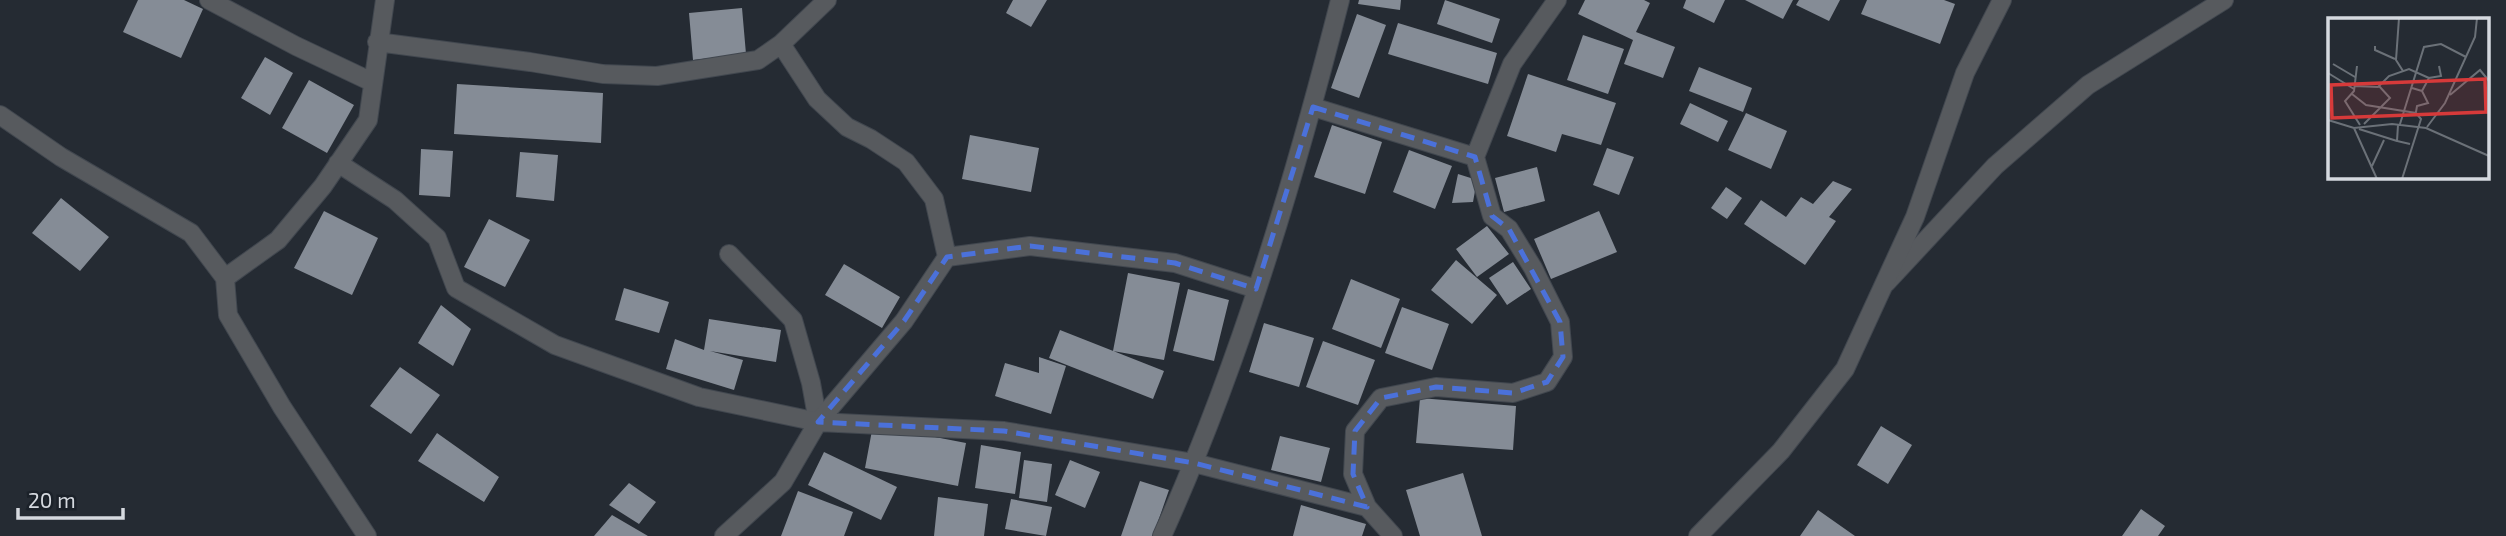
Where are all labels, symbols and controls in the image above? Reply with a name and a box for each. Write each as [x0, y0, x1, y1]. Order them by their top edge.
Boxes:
inset map [2328, 18, 2488, 178]
scale bar [18, 476, 122, 520]
text: 20 m [28, 487, 76, 512]

